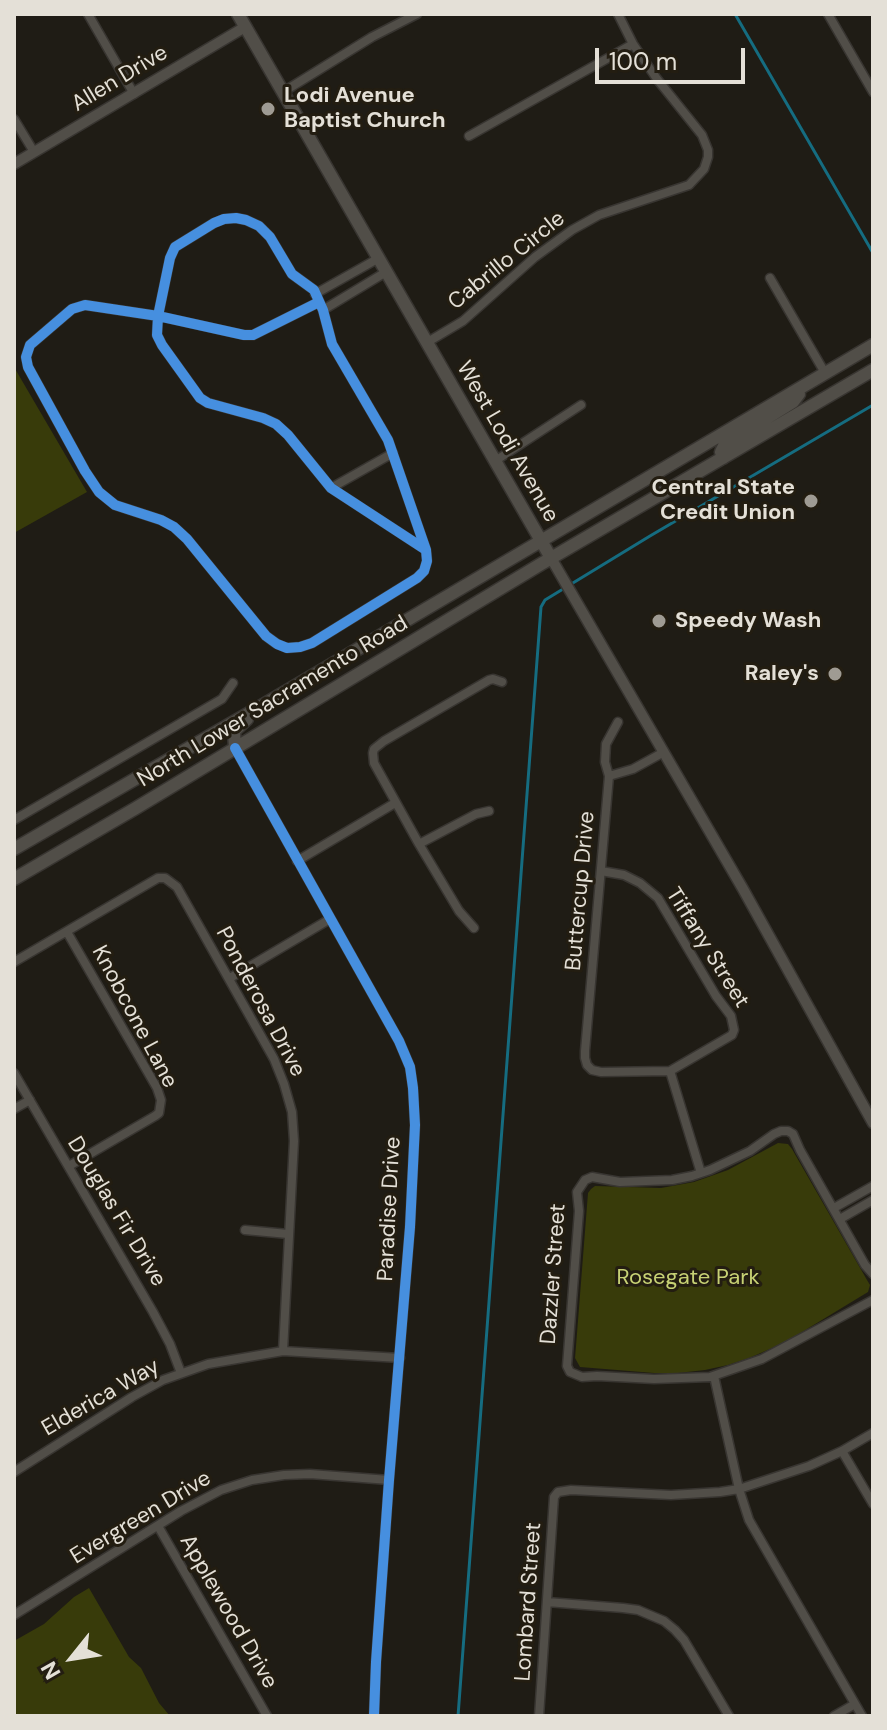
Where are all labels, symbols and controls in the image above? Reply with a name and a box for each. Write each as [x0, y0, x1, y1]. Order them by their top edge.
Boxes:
scale bar [599, 32, 749, 82]
street label: Allen Drive [67, 40, 173, 118]
text: 100 m [609, 46, 677, 77]
place label: Lodi Avenue Baptist Church [284, 83, 446, 134]
marker: Lodi Avenue Baptist Church [259, 100, 277, 118]
street label: Cabrillo Circle [443, 206, 571, 316]
street label: West Lodi Avenue [450, 357, 564, 527]
place label: Central State Credit Union [651, 475, 795, 526]
marker: Central State Credit Union [802, 492, 820, 510]
place label: Speedy Wash [675, 608, 821, 634]
street label: North Lower Sacramento Road [133, 611, 413, 793]
marker: Speedy Wash [650, 612, 668, 630]
place label: Raley's [745, 661, 819, 687]
marker: Raley's [826, 665, 844, 683]
street label: Buttercup Drive [561, 810, 601, 972]
street label: Tiffany Street [660, 883, 754, 1013]
street label: Ponderosa Drive [209, 923, 311, 1081]
street label: Knobcone Lane [85, 941, 183, 1093]
street label: Douglas Fir Drive [61, 1132, 171, 1292]
street label: Paradise Drive [373, 1136, 407, 1282]
street label: Dazzler Street [536, 1203, 572, 1345]
park label: Rosegate Park [617, 1265, 759, 1291]
street label: Elderica Way [37, 1354, 165, 1442]
street label: Evergreen Drive [66, 1466, 216, 1570]
street label: Lombard Street [510, 1522, 548, 1682]
street label: Applewood Drive [173, 1530, 283, 1694]
north arrow [32, 1618, 112, 1698]
text: N [34, 1656, 67, 1684]

